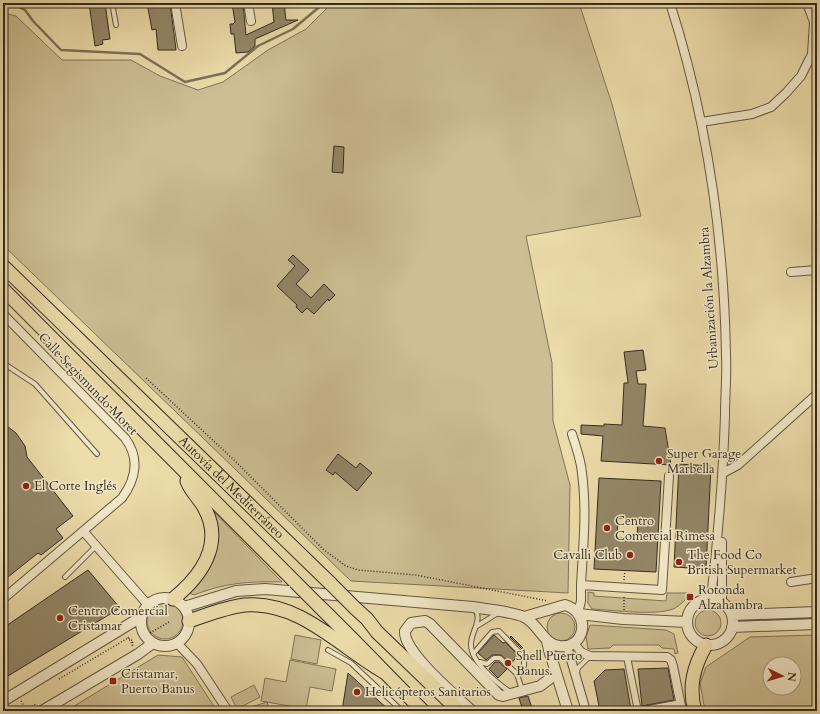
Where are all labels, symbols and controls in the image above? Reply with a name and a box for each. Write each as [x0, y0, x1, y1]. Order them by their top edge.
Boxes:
street label: Urbanización la Alzambra [695, 226, 723, 370]
street label: Calle Segismundo Moret [34, 329, 142, 439]
street label: Autovía del Mediterráneo [175, 432, 288, 543]
place label: Super Garage Marbella [667, 445, 741, 478]
marker: Super Garage Marbella [654, 456, 664, 466]
place label: El Corte Inglés [34, 477, 117, 495]
marker: El Corte Inglés [21, 481, 31, 491]
place label: Centro Comercial Rimesa [615, 512, 716, 545]
marker: Centro Comercial Rimesa [602, 523, 612, 533]
place label: Cavalli Club [553, 546, 622, 564]
place label: The Food Co British Supermarket [687, 546, 797, 579]
marker: Cavalli Club [625, 550, 635, 560]
marker: The Food Co British Supermarket [674, 557, 684, 567]
place label: Rotonda Alzahambra [698, 581, 763, 614]
marker: Rotonda Alzahambra [685, 592, 695, 602]
place label: Centro Comercial Cristamar [68, 602, 168, 635]
marker: Centro Comercial Cristamar [55, 613, 65, 623]
place label: Shell Puerto Banus. [516, 647, 582, 680]
north arrow [762, 656, 802, 696]
marker: Shell Puerto Banus. [503, 658, 513, 668]
place label: Cristamar, Puerto Banus [121, 665, 194, 698]
text: N [784, 671, 799, 683]
marker: Cristamar, Puerto Banus [108, 676, 118, 686]
place label: Helicópteros Sanitarios [365, 683, 491, 701]
marker: Helicópteros Sanitarios [352, 687, 362, 697]

